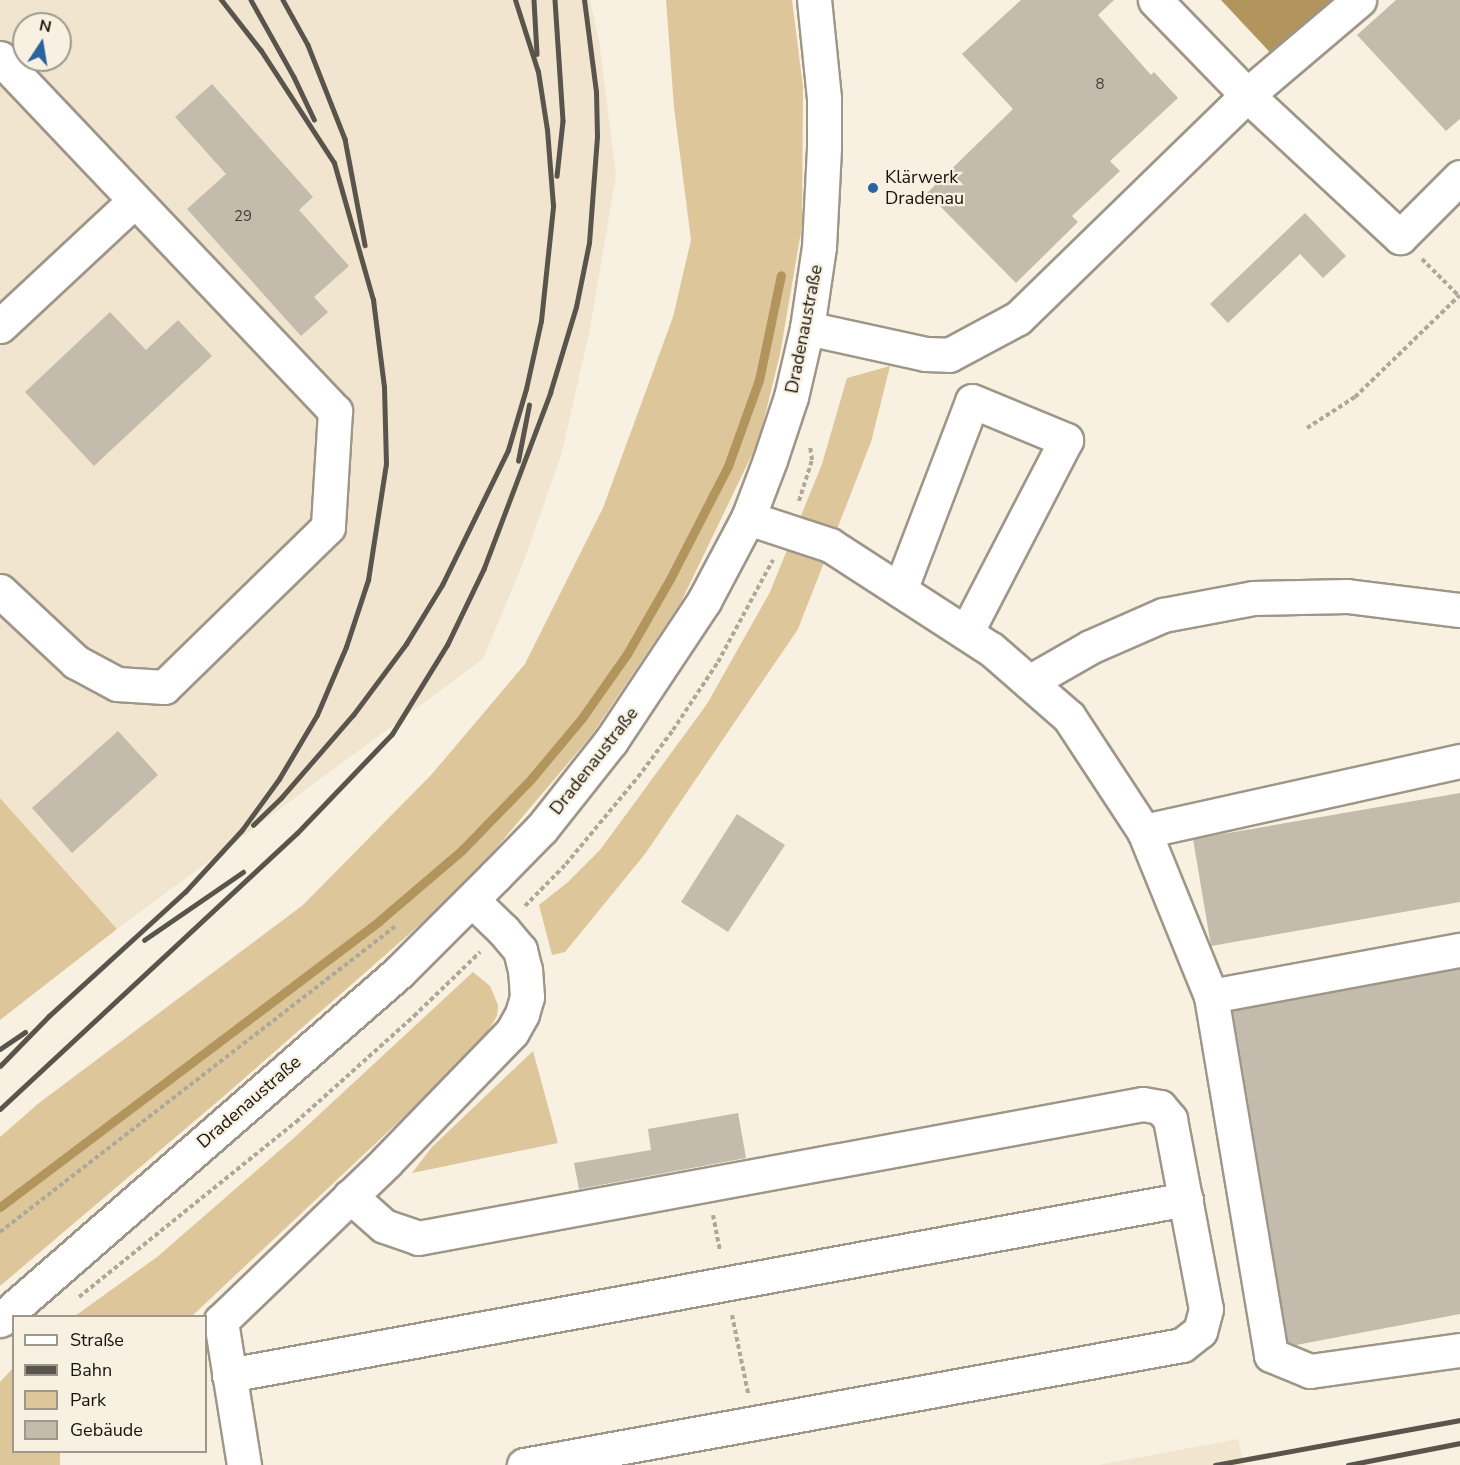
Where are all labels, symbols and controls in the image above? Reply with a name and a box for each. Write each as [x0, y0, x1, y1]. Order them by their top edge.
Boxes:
north arrow [12, 12, 72, 72]
text: N [37, 14, 53, 38]
house number: 8 [1096, 76, 1104, 94]
place label: Klärwerk Dradenau [885, 167, 964, 210]
marker: Klärwerk Dradenau [866, 181, 880, 195]
house number: 29 [234, 208, 252, 226]
street label: Dradenaustraße [781, 263, 827, 395]
street label: Dradenaustraße [545, 703, 643, 819]
street label: Dradenaustraße [193, 1051, 305, 1153]
legend [12, 1315, 207, 1453]
text: Straße [70, 1328, 124, 1352]
text: Bahn [70, 1358, 112, 1382]
text: Park [70, 1388, 106, 1412]
text: Gebäude [70, 1418, 143, 1442]

